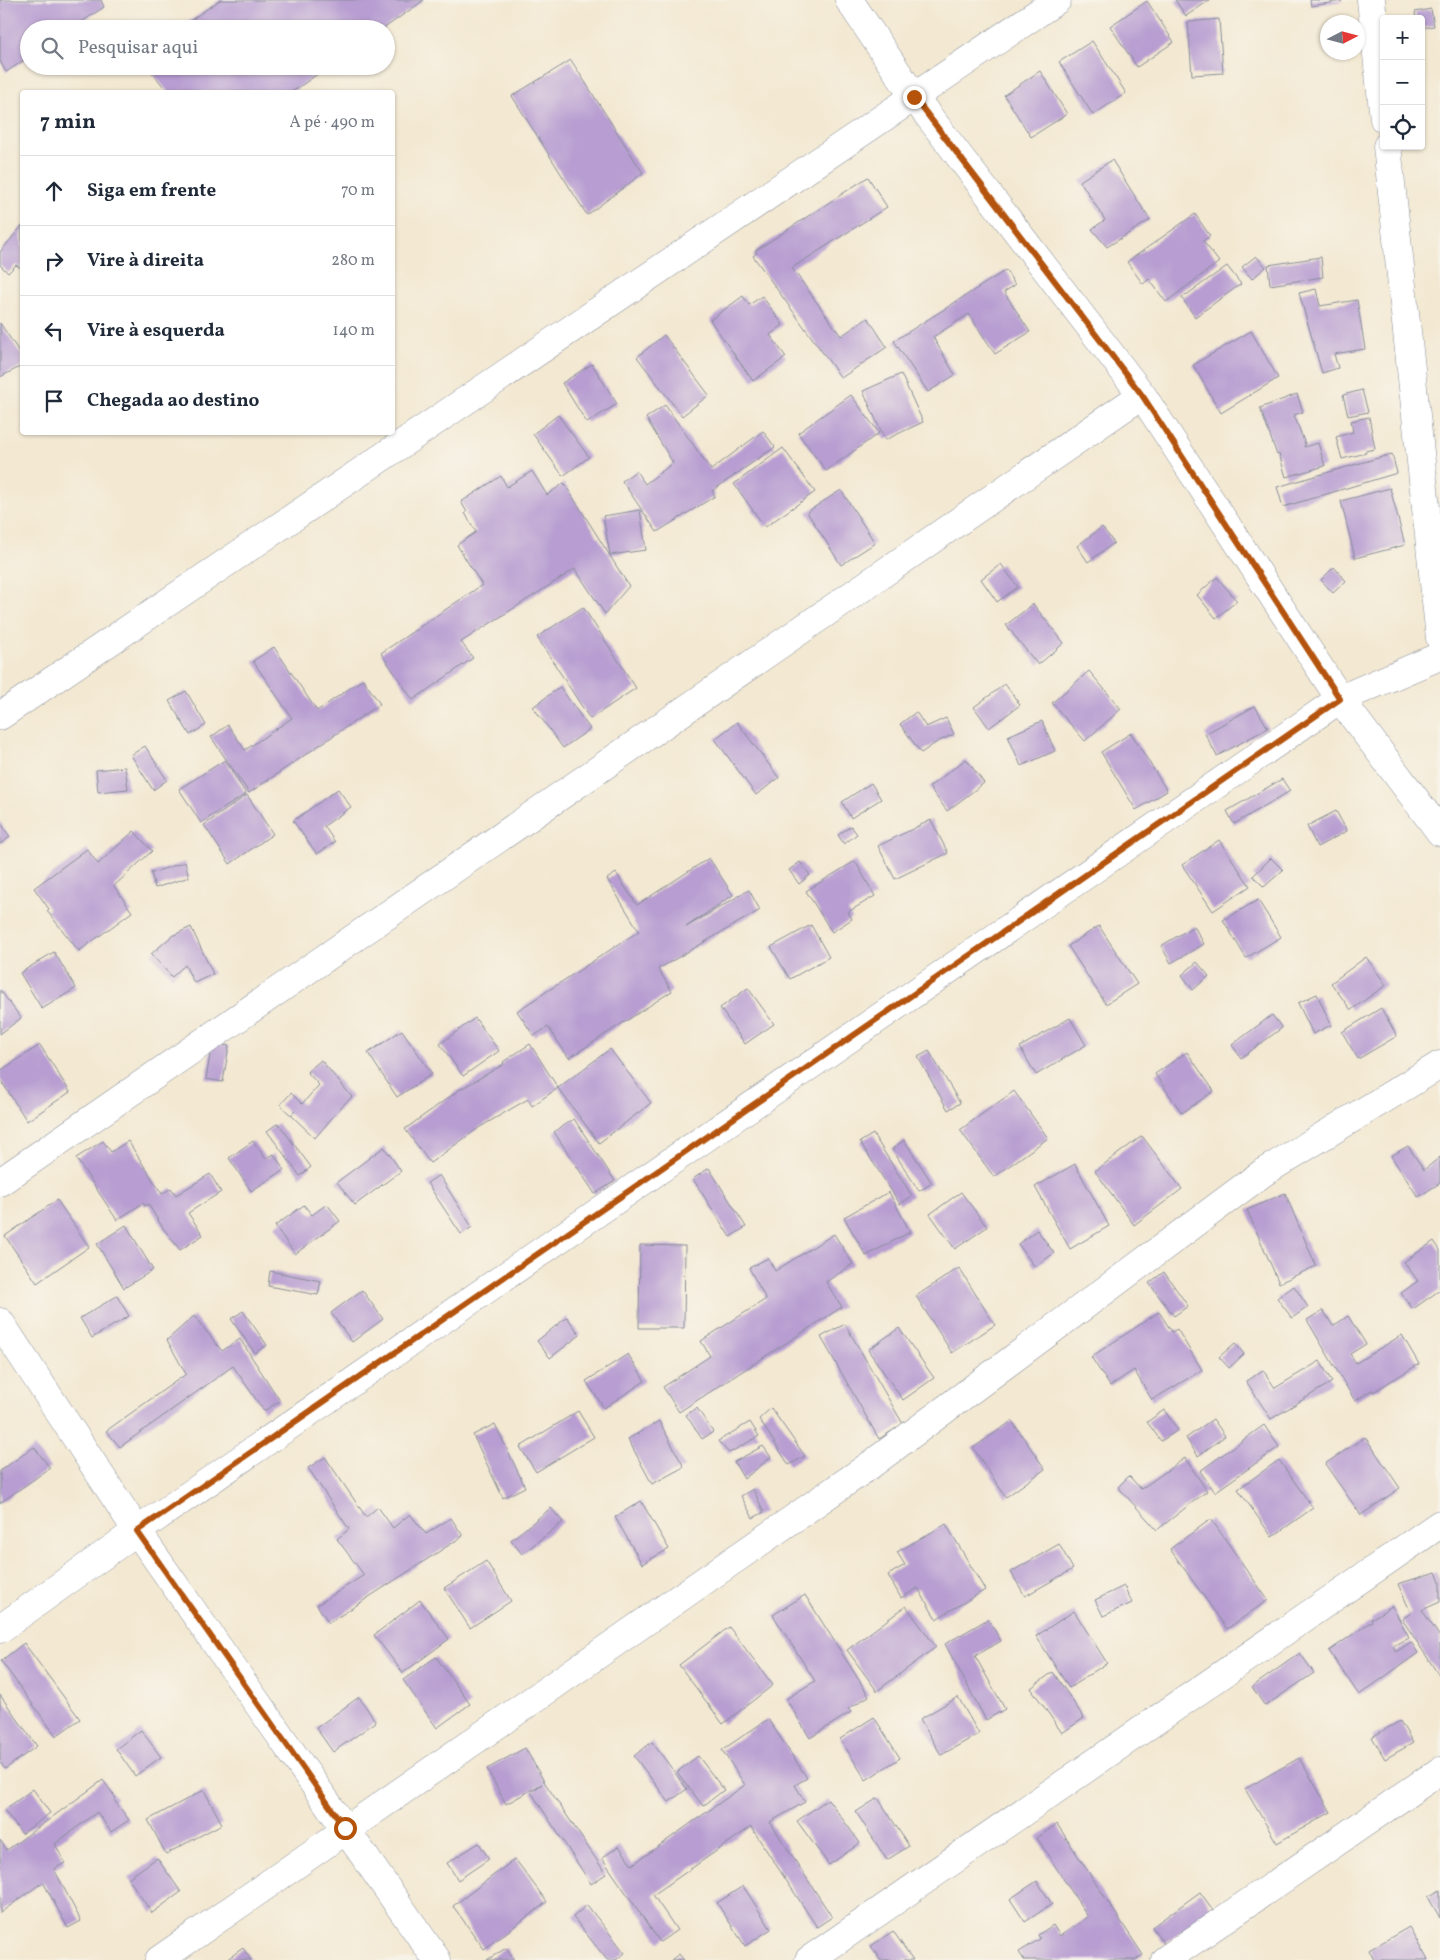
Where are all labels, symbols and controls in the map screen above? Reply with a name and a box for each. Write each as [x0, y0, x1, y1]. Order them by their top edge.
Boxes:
north arrow [1320, 15, 1365, 60]
map controls [1380, 15, 1425, 150]
button: + [1380, 15, 1425, 60]
search box [20, 20, 395, 75]
icon: search [38, 34, 66, 62]
text: Pesquisar aqui [78, 35, 198, 61]
button: − [1380, 60, 1425, 105]
route end [903, 86, 926, 109]
button: locate [1380, 105, 1425, 150]
text: 7 min [40, 108, 96, 137]
text: A pé · 490 m [290, 112, 375, 134]
icon: ahead [40, 177, 68, 205]
text: Siga em frente [87, 178, 216, 204]
text: 70 m [341, 180, 375, 202]
icon: right [40, 247, 68, 275]
text: Vire à direita [87, 248, 204, 274]
text: 280 m [331, 250, 375, 272]
icon: left [40, 317, 68, 345]
text: Vire à esquerda [87, 318, 225, 344]
text: 140 m [333, 320, 375, 342]
icon: arrive [40, 387, 68, 415]
text: Chegada ao destino [87, 388, 259, 414]
route start [334, 1817, 357, 1840]

